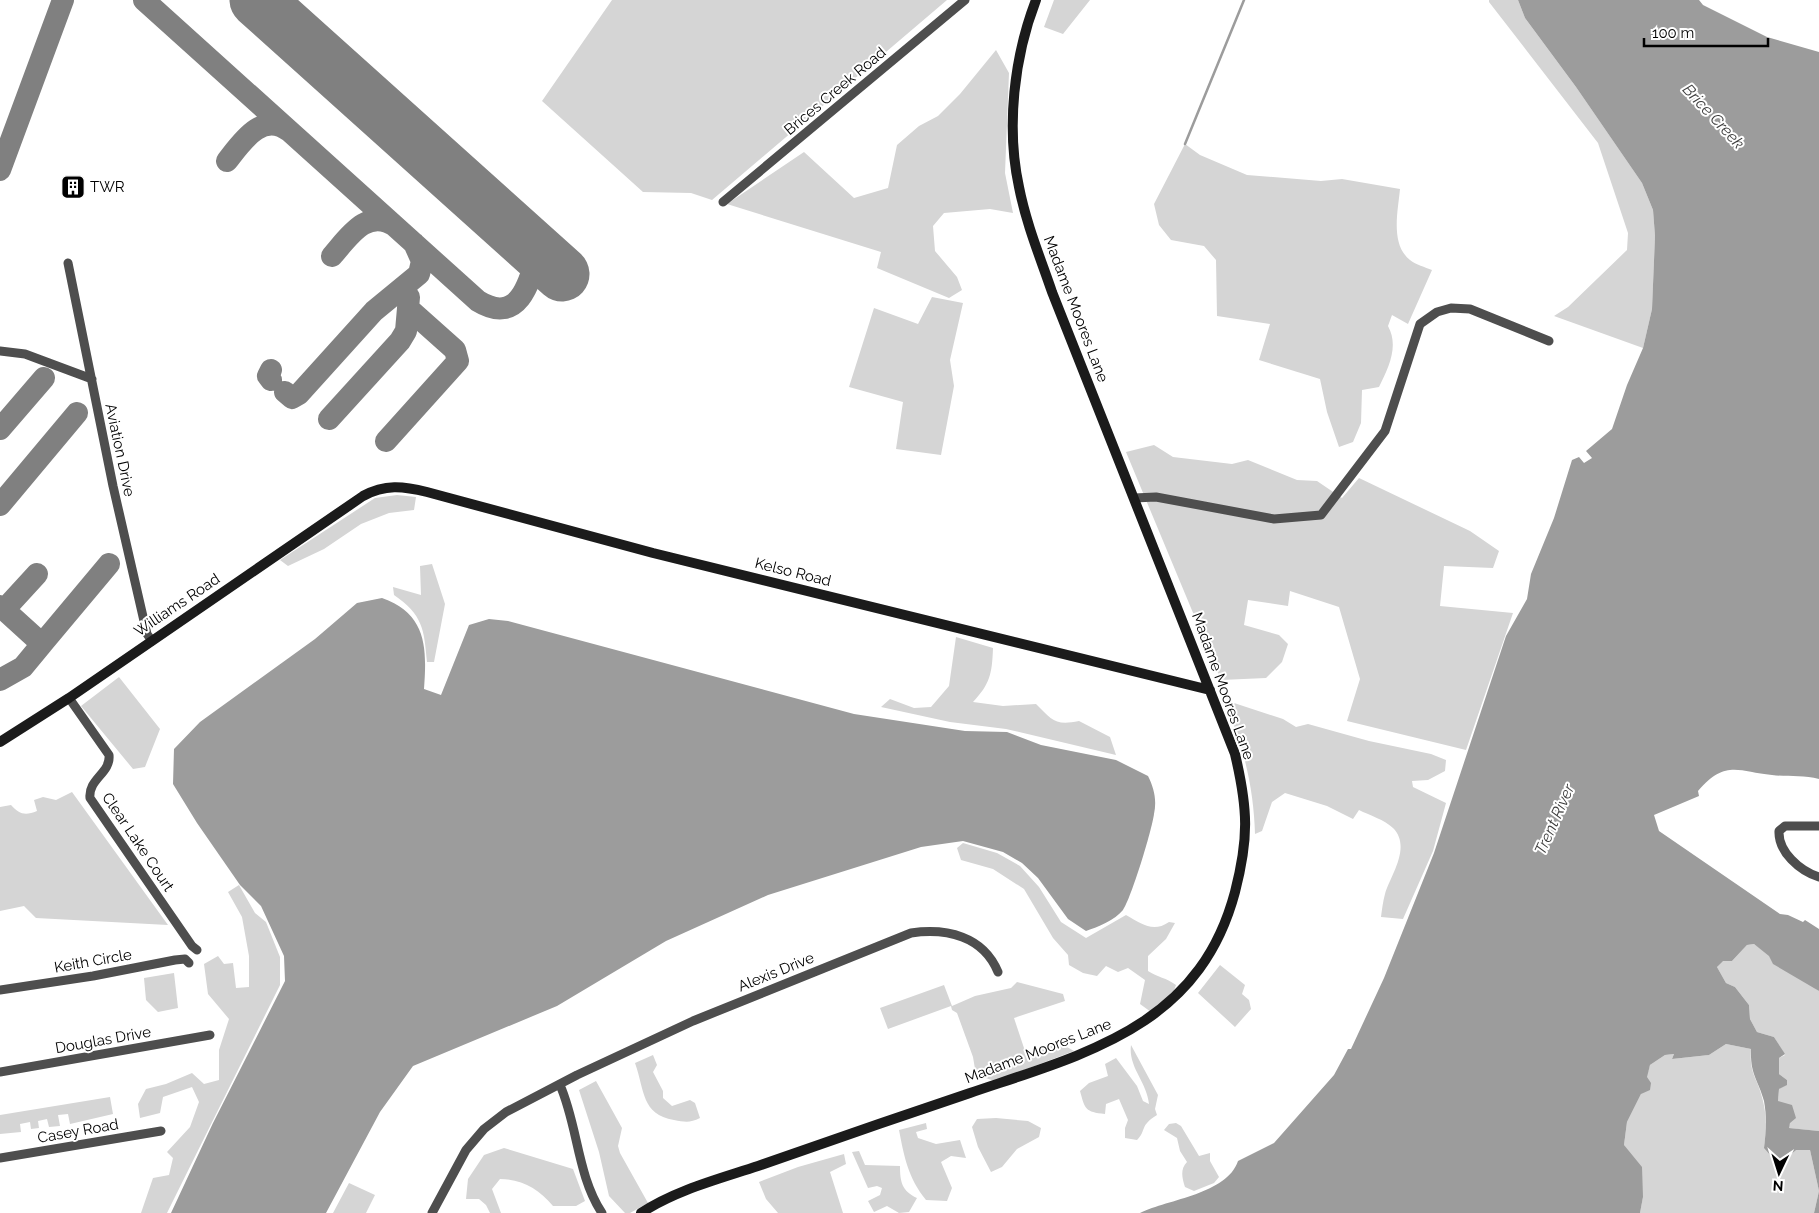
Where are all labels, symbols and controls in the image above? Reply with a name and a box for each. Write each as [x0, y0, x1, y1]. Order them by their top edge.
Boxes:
scale bar [1644, 15, 1768, 47]
text: 100 m [1652, 24, 1694, 42]
street label: Brices Creek Road [780, 43, 890, 139]
water label: Brice Creek [1679, 80, 1749, 153]
building icon: TWR [60, 174, 86, 200]
place label: TWR [90, 178, 125, 196]
street label: Madame Moores Lane [1040, 233, 1112, 385]
street label: Aviation Drive [101, 402, 139, 498]
street label: Kelso Road [753, 554, 833, 590]
street label: Williams Road [131, 570, 223, 640]
street label: Madame Moores Lane [1188, 610, 1258, 762]
water label: Trent River [1531, 781, 1579, 857]
street label: Clear Lake Court [98, 789, 178, 895]
street label: Keith Circle [53, 945, 133, 977]
street label: Alexis Drive [735, 949, 817, 995]
street label: Madame Moores Lane [962, 1015, 1114, 1087]
street label: Douglas Drive [54, 1023, 152, 1057]
street label: Casey Road [36, 1115, 120, 1147]
north arrow [1754, 1148, 1804, 1198]
text: N [1772, 1178, 1784, 1194]

